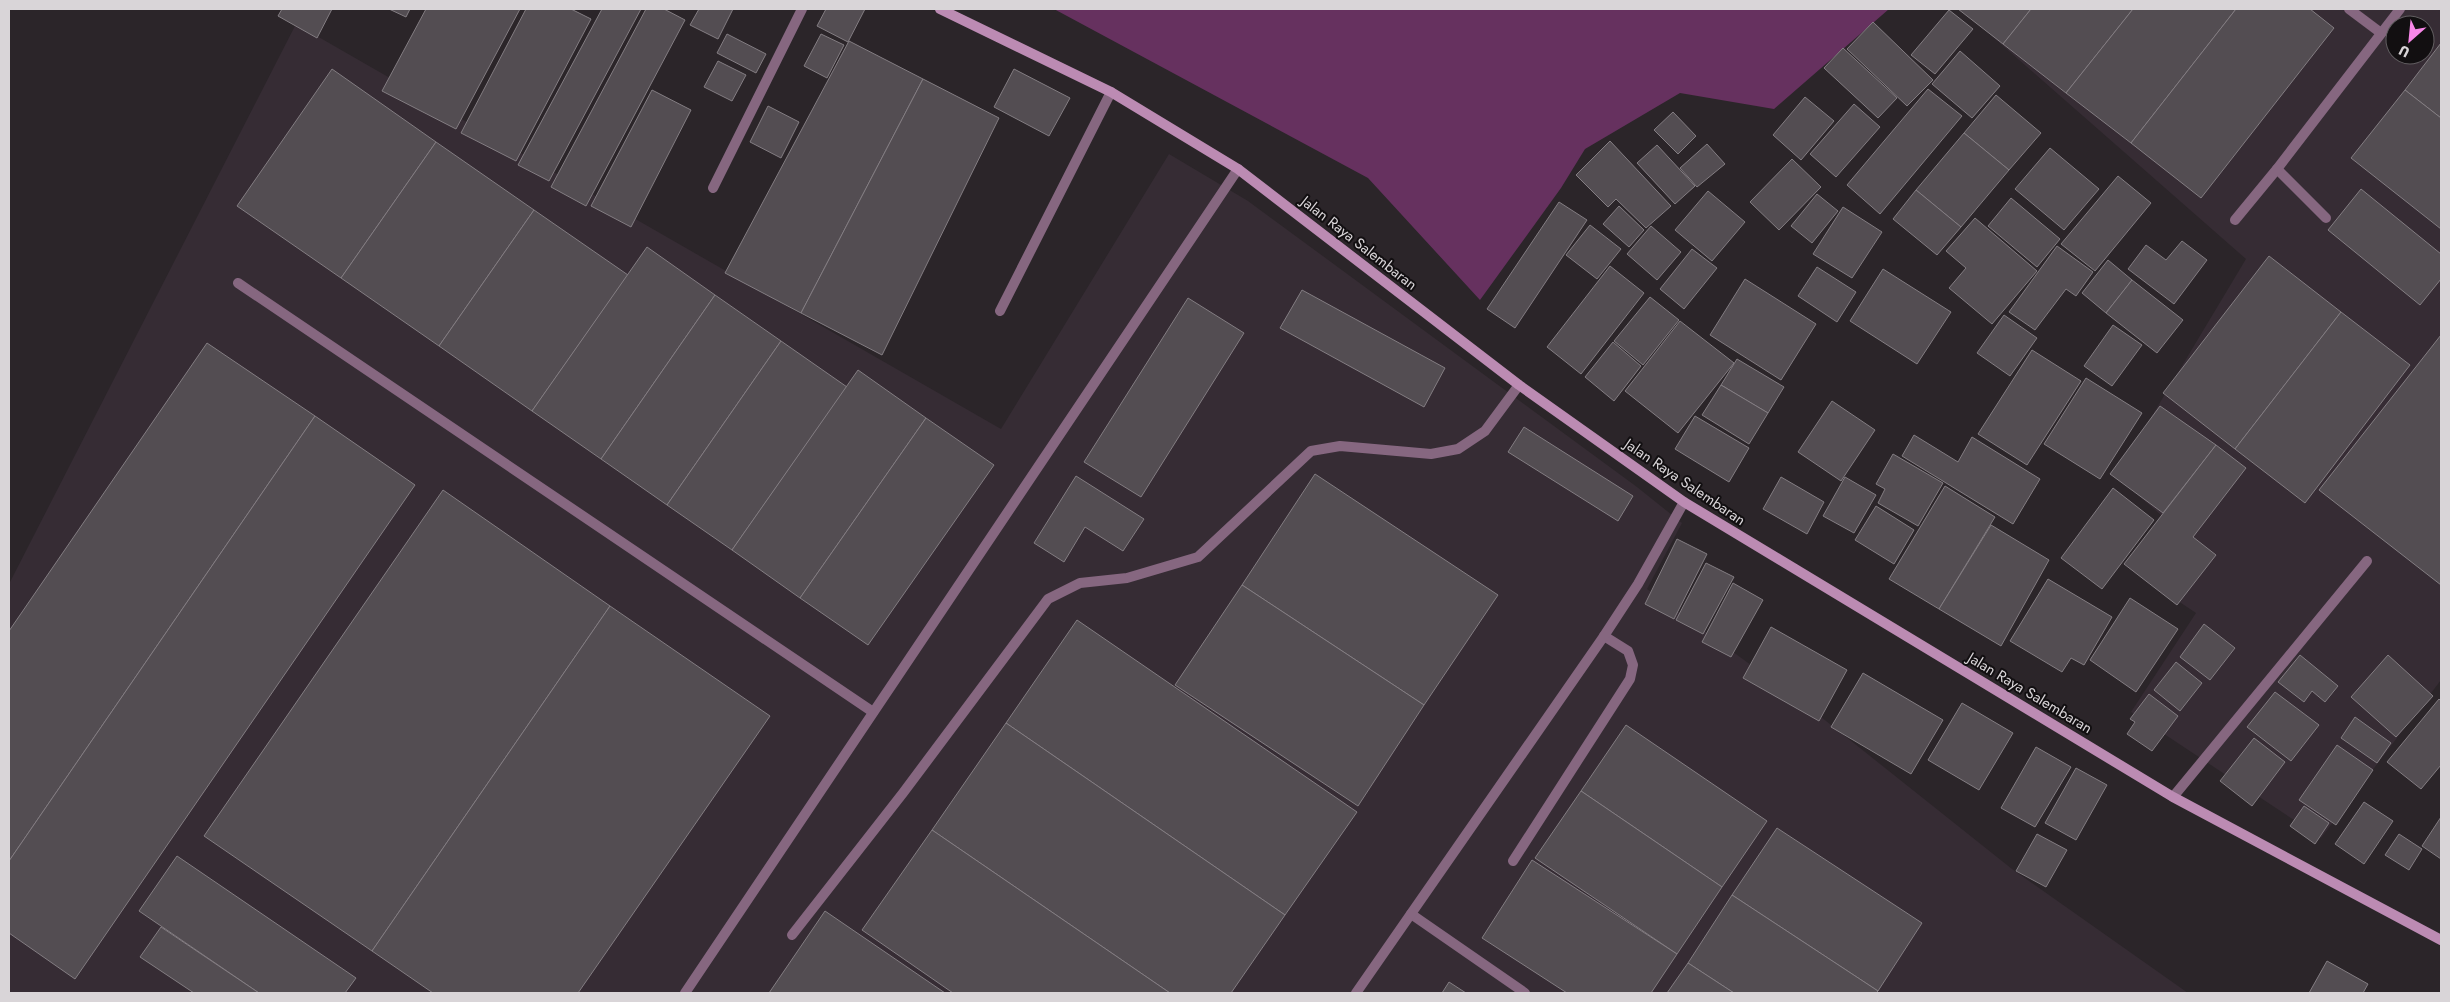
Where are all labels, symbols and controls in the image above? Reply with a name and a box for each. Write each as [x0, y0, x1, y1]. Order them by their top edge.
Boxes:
north arrow [2385, 15, 2435, 65]
text: U [2395, 40, 2413, 63]
street label: Jalan Raya Salembaran [1295, 189, 1422, 295]
street label: Jalan Raya Salembaran [1618, 432, 1750, 531]
street label: Jalan Raya Salembaran [1962, 646, 2097, 739]

